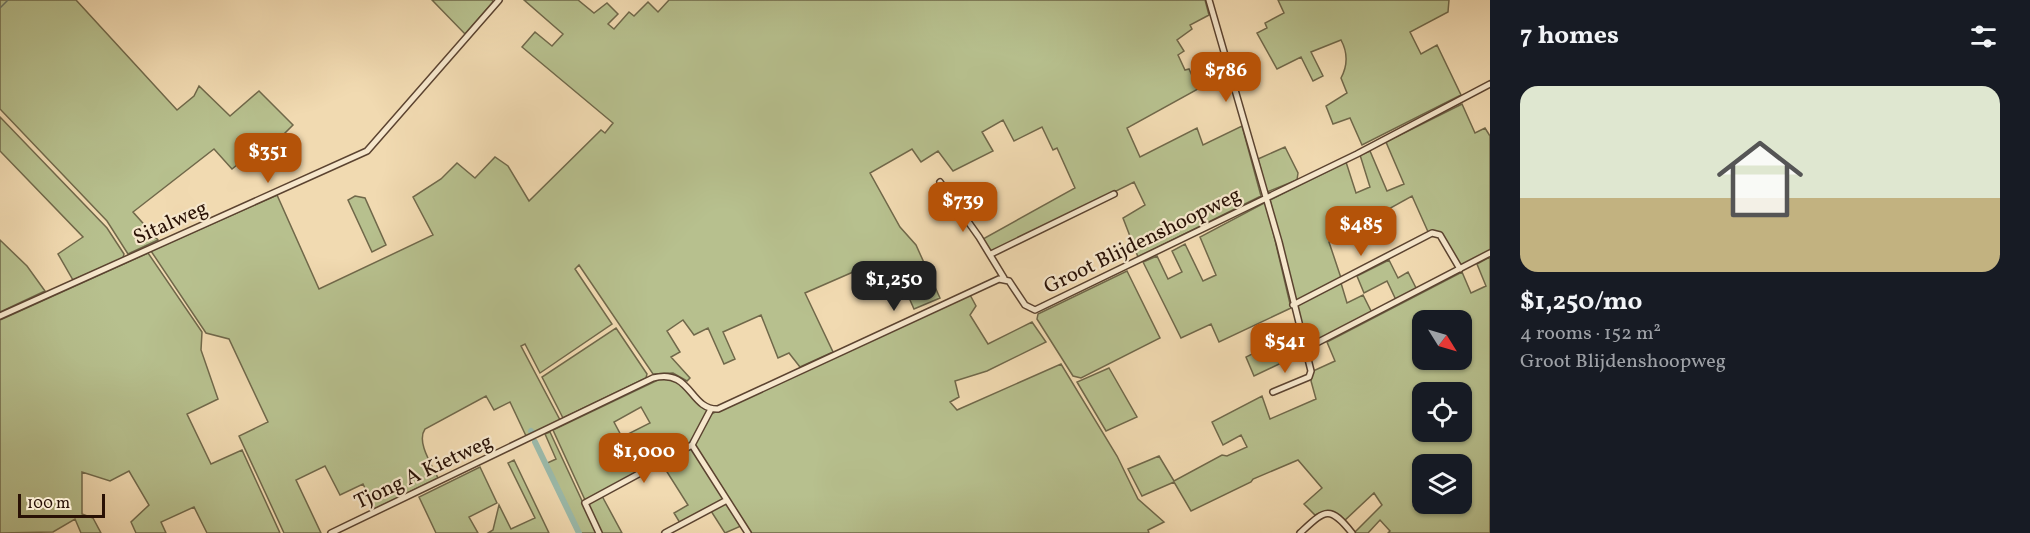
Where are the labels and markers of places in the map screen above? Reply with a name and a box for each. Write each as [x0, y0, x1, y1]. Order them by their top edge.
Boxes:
pin: $786 [1190, 52, 1262, 103]
pin: $351 [232, 133, 304, 184]
pin: $739 [927, 182, 999, 233]
pin: $485 [1325, 206, 1397, 257]
pin: $1,250 [845, 261, 943, 312]
pin: $541 [1249, 323, 1321, 374]
pin: $1,000 [595, 433, 693, 484]

